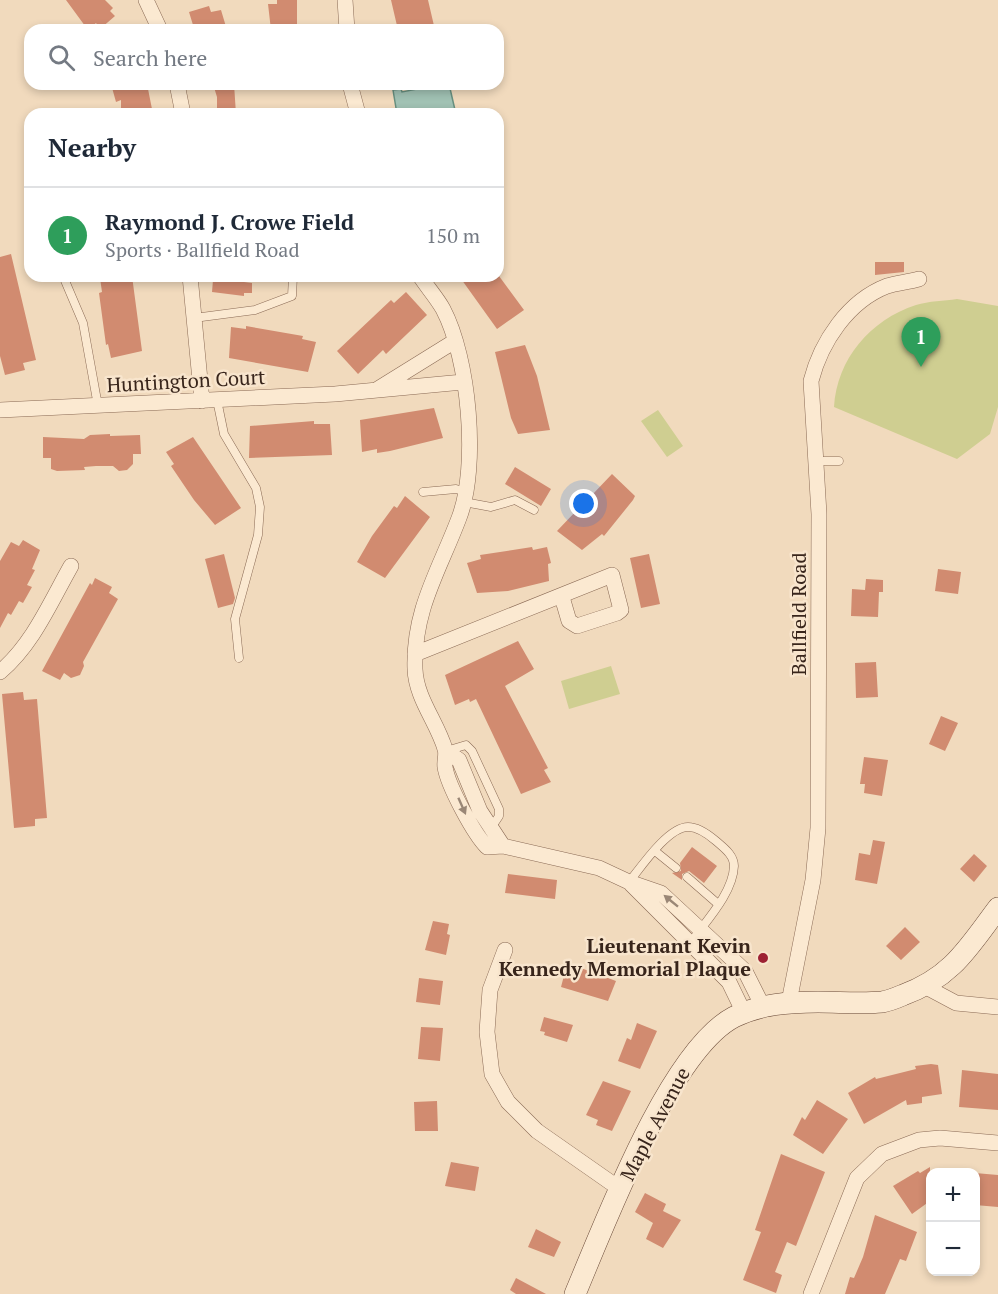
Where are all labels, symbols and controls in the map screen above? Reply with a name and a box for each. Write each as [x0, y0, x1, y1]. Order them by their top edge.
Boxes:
search box [24, 24, 504, 90]
icon: search [45, 41, 78, 74]
text: Search here [93, 43, 207, 72]
text: Nearby [48, 130, 136, 164]
text: Raymond J. Crowe Field [105, 207, 354, 236]
text: 1 [62, 222, 73, 249]
text: 150 m [426, 222, 480, 249]
text: Sports · Ballfield Road [105, 236, 299, 263]
pin: 1 [902, 318, 940, 367]
street label: Huntington Court [106, 363, 267, 398]
your location [569, 489, 598, 518]
street label: Ballfield Road [785, 552, 812, 676]
one-way arrow [457, 797, 467, 815]
one-way arrow [664, 895, 679, 908]
place label: Lieutenant Kevin Kennedy Memorial Plaque [499, 932, 751, 982]
marker: Lieutenant Kevin Kennedy Memorial Plaque [756, 951, 770, 965]
street label: Maple Avenue [613, 1062, 696, 1185]
map controls [926, 1168, 980, 1276]
button: + [926, 1168, 980, 1222]
button: − [926, 1222, 980, 1276]

